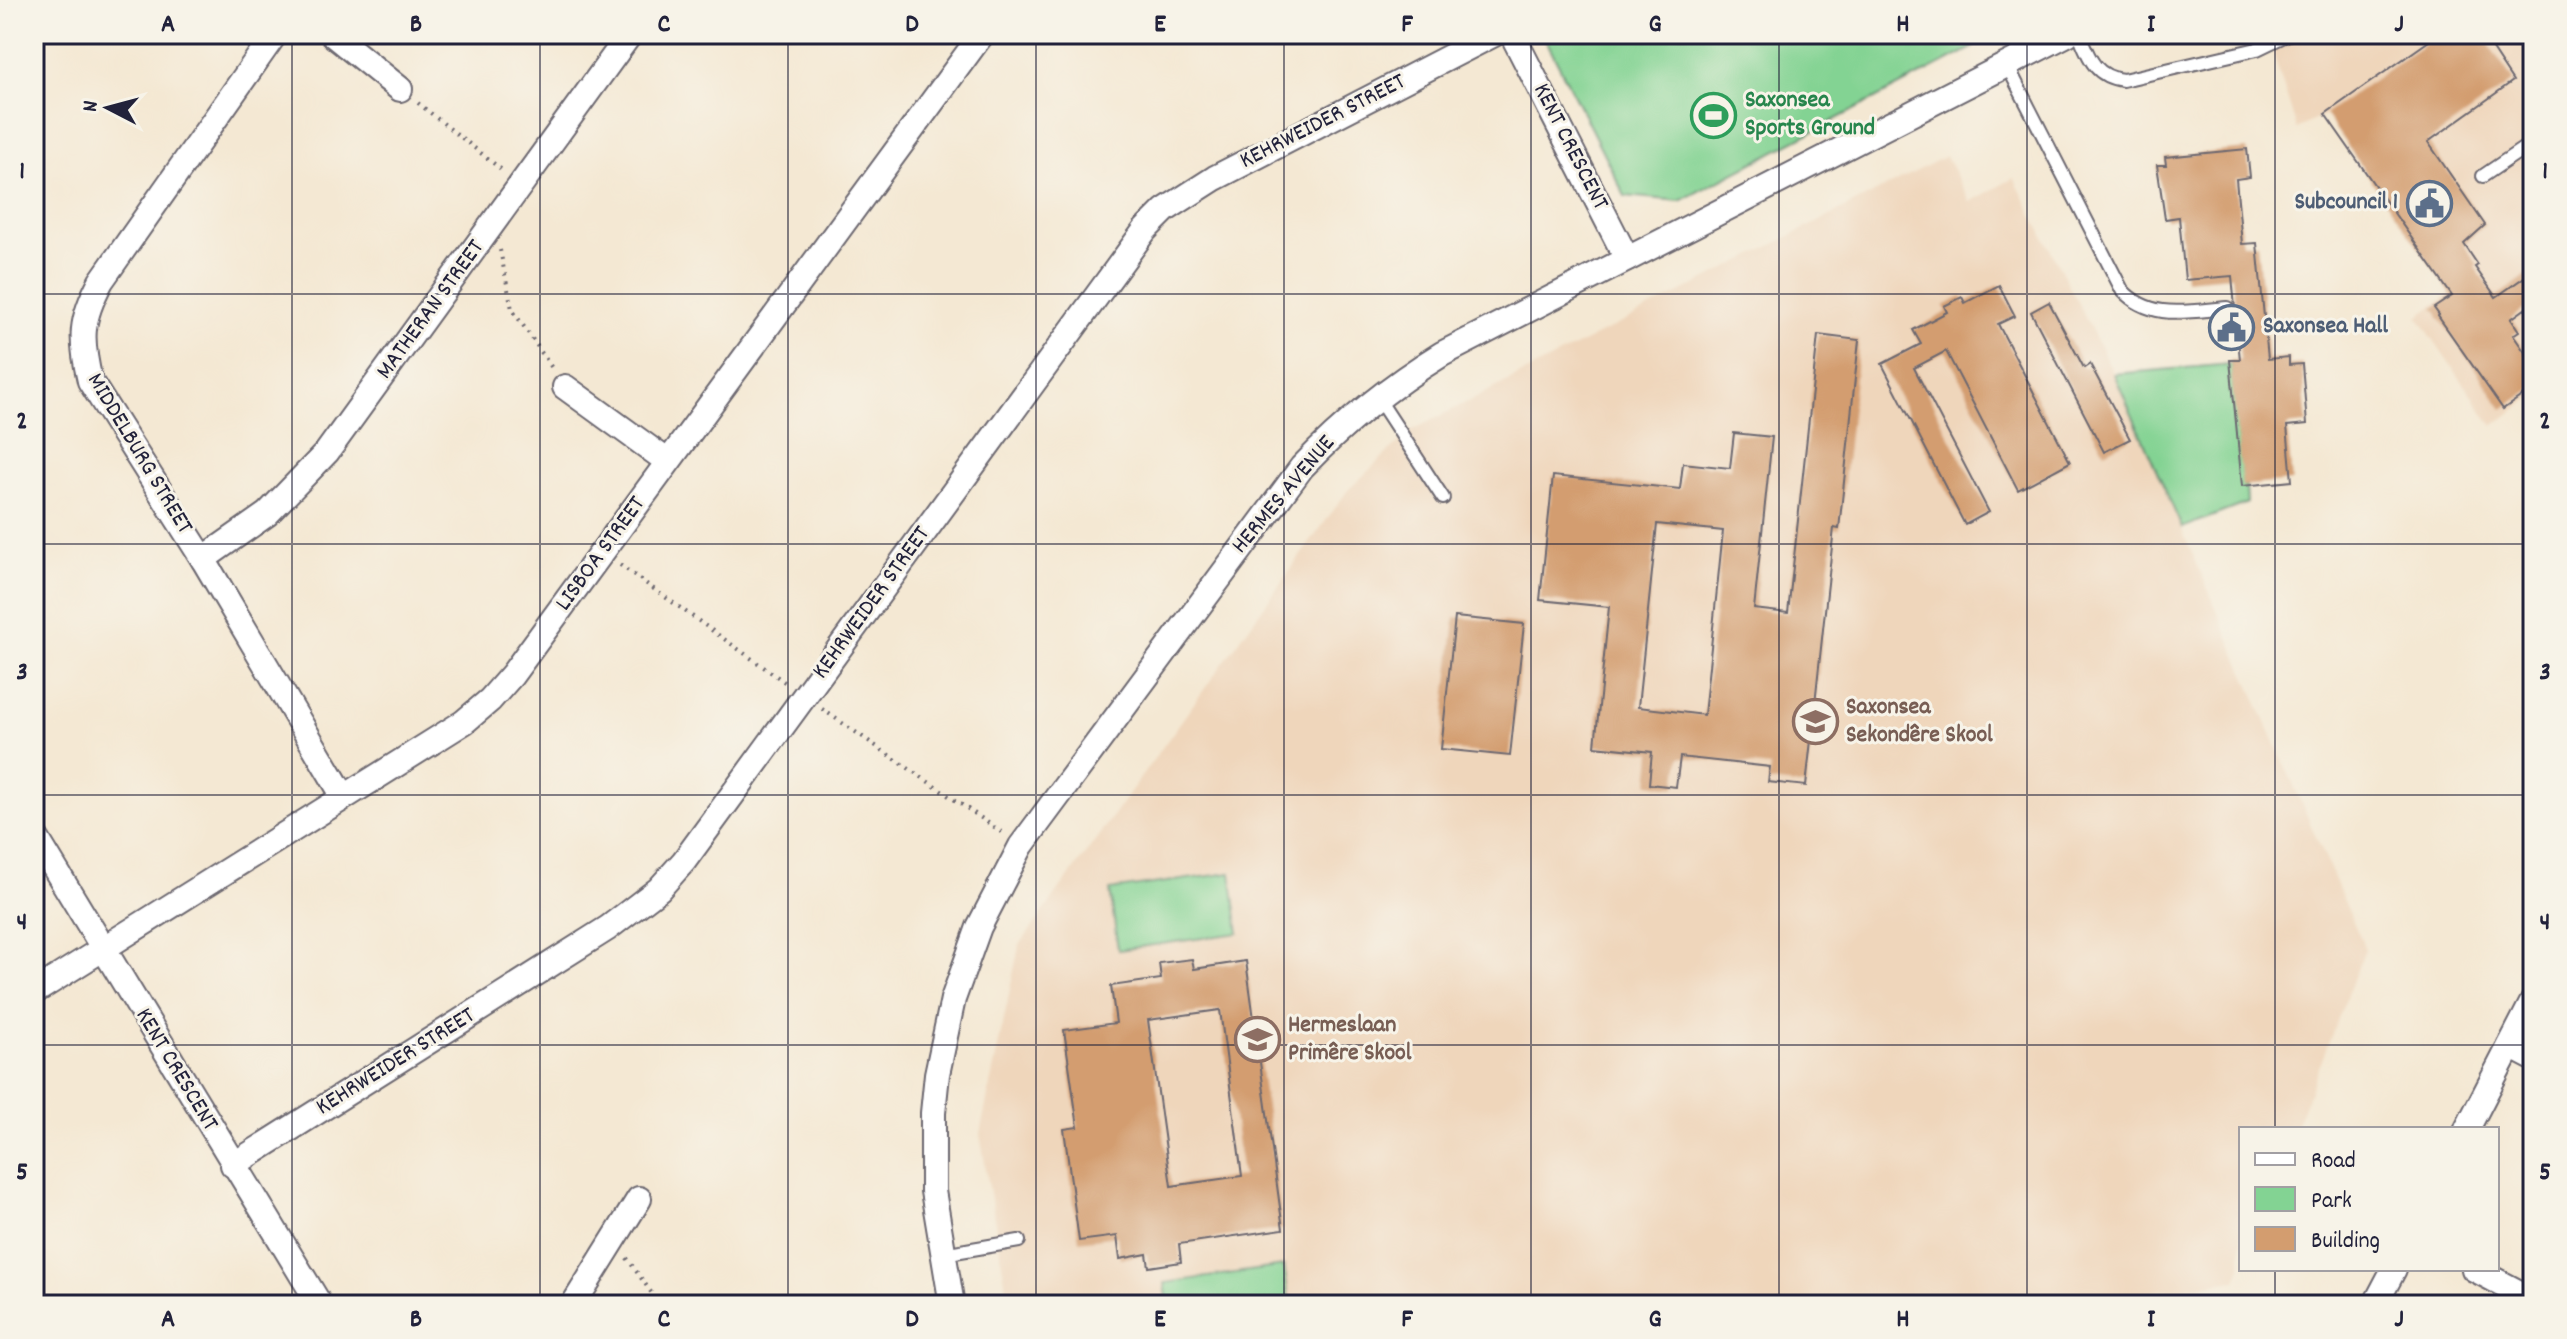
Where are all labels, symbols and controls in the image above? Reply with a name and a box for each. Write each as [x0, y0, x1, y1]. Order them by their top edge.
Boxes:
text: A [161, 7, 175, 44]
text: B [410, 7, 422, 44]
text: C [658, 7, 671, 44]
text: D [905, 7, 919, 44]
text: E [1154, 7, 1166, 44]
text: F [1401, 7, 1413, 44]
text: G [1648, 7, 1662, 44]
text: H [1896, 7, 1910, 44]
text: I [2147, 7, 2156, 44]
text: J [2394, 7, 2404, 44]
street label: KEHRWEIDER STREET [1234, 65, 1412, 178]
north arrow [68, 68, 148, 148]
street label: KENT CRESCENT [1523, 78, 1617, 217]
place label: Saxonsea Sports Ground [1745, 84, 1875, 146]
sports icon: Saxonsea Sports Ground [1690, 91, 1738, 139]
text: N [76, 99, 108, 113]
text: 1 [19, 154, 25, 191]
text: 1 [2542, 154, 2548, 191]
public building icon: Subcouncil 1 [2405, 179, 2453, 227]
place label: Subcouncil 1 [2294, 186, 2398, 220]
street label: MATHERAN STREET [369, 233, 494, 387]
public building icon: Saxonsea Hall [2208, 303, 2256, 351]
place label: Saxonsea Hall [2263, 310, 2388, 344]
street label: MIDDELBURG STREET [77, 367, 201, 541]
text: 2 [16, 404, 28, 441]
text: 2 [2539, 404, 2551, 441]
street label: HERMES AVENUE [1224, 428, 1344, 562]
street label: LISBOA STREET [548, 489, 655, 619]
street label: KEHRWEIDER STREET [805, 519, 939, 687]
text: 3 [16, 655, 28, 692]
text: 3 [2539, 655, 2551, 692]
place label: Saxonsea Sekondêre Skool [1846, 691, 1993, 753]
school or university icon: Saxonsea Sekondêre Skool [1791, 698, 1839, 746]
text: 4 [17, 905, 27, 942]
text: 4 [2540, 905, 2550, 942]
street label: KEHRWEIDER STREET [310, 999, 482, 1125]
street label: KENT CRESCENT [126, 1002, 226, 1138]
place label: Hermeslaan Primêre Skool [1288, 1009, 1412, 1071]
school or university icon: Hermeslaan Primêre Skool [1233, 1016, 1281, 1064]
legend [2239, 1127, 2499, 1271]
text: Road [2311, 1145, 2356, 1179]
text: 5 [16, 1155, 28, 1192]
text: 5 [2539, 1155, 2551, 1192]
text: Park [2311, 1185, 2352, 1219]
text: Building [2311, 1225, 2380, 1259]
text: A [161, 1302, 175, 1339]
text: B [410, 1302, 422, 1339]
text: C [658, 1302, 671, 1339]
text: D [905, 1302, 919, 1339]
text: E [1154, 1302, 1166, 1339]
text: F [1401, 1302, 1413, 1339]
text: G [1648, 1302, 1662, 1339]
text: H [1896, 1302, 1910, 1339]
text: I [2147, 1302, 2156, 1339]
text: J [2394, 1302, 2404, 1339]

